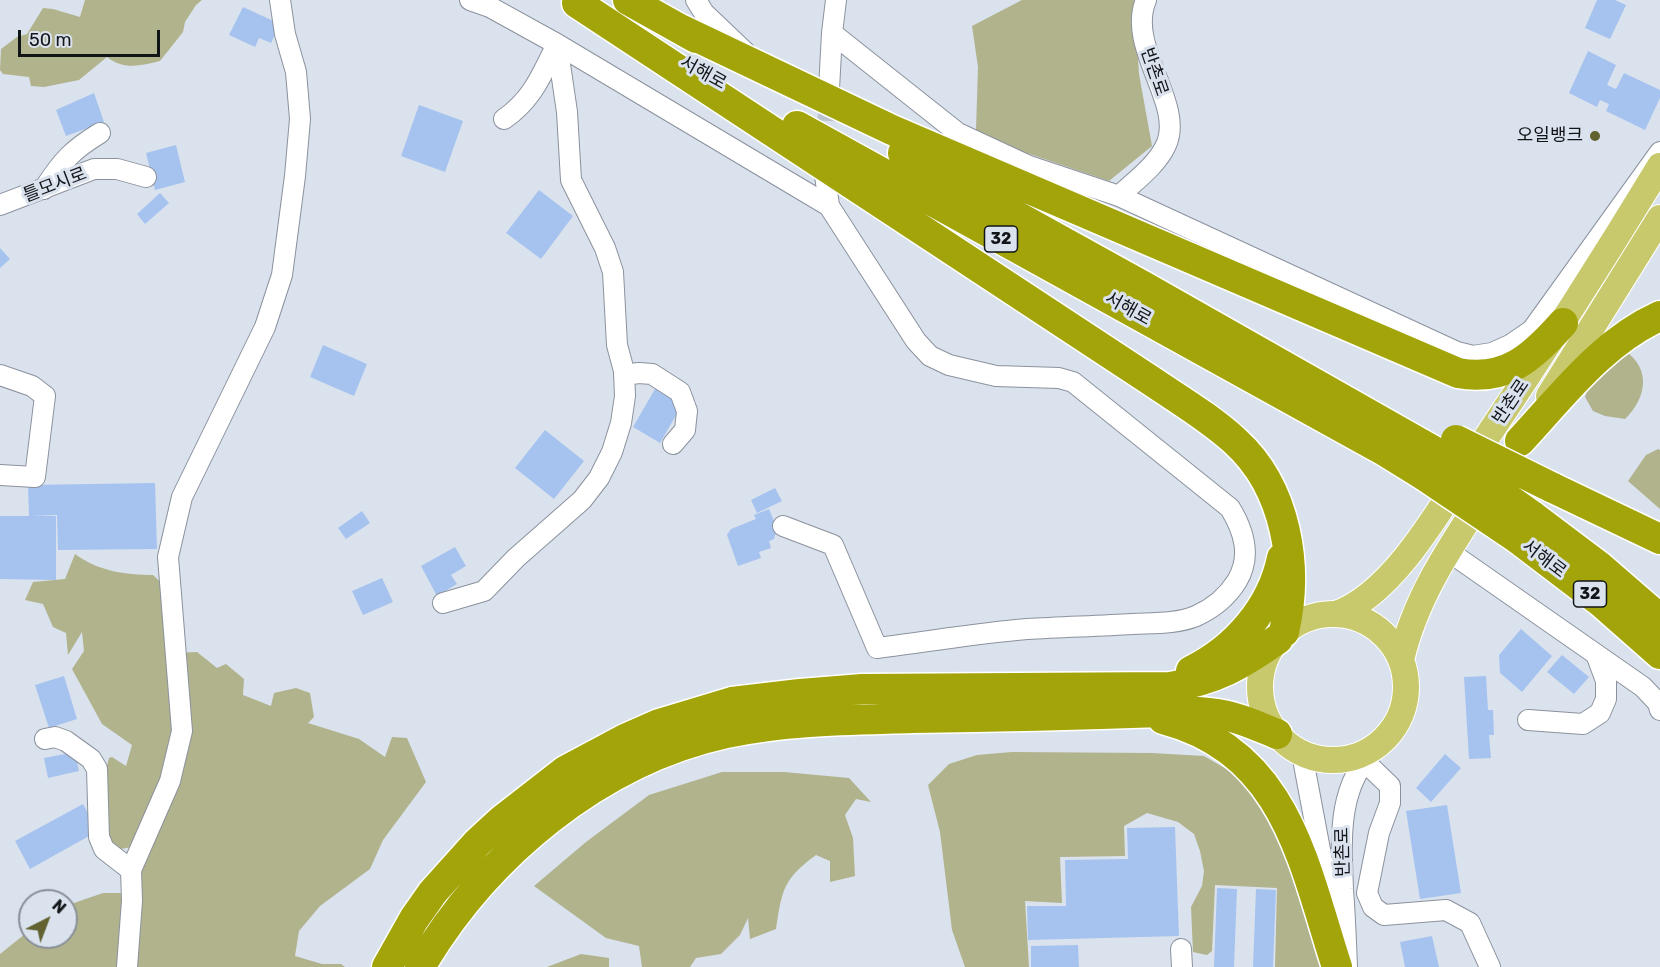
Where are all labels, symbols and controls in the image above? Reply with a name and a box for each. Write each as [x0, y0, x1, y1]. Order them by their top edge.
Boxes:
scale bar [21, 18, 164, 56]
text: 50 m [29, 29, 72, 51]
street label: 반촌로 [1136, 45, 1172, 99]
street label: 서해로 [676, 52, 730, 94]
place label: 오일뱅크 [1517, 125, 1583, 147]
marker: 오일뱅크 [1588, 129, 1602, 143]
street label: 틀모시로 [20, 163, 90, 207]
road number: 32 [984, 226, 1018, 252]
street label: 서해로 [1101, 288, 1155, 330]
street label: 반촌로 [1488, 375, 1534, 429]
street label: 서해로 [1518, 535, 1570, 583]
road number: 32 [1574, 581, 1606, 607]
street label: 반촌로 [1332, 827, 1354, 877]
north arrow [18, 889, 78, 949]
text: N [48, 896, 70, 918]

